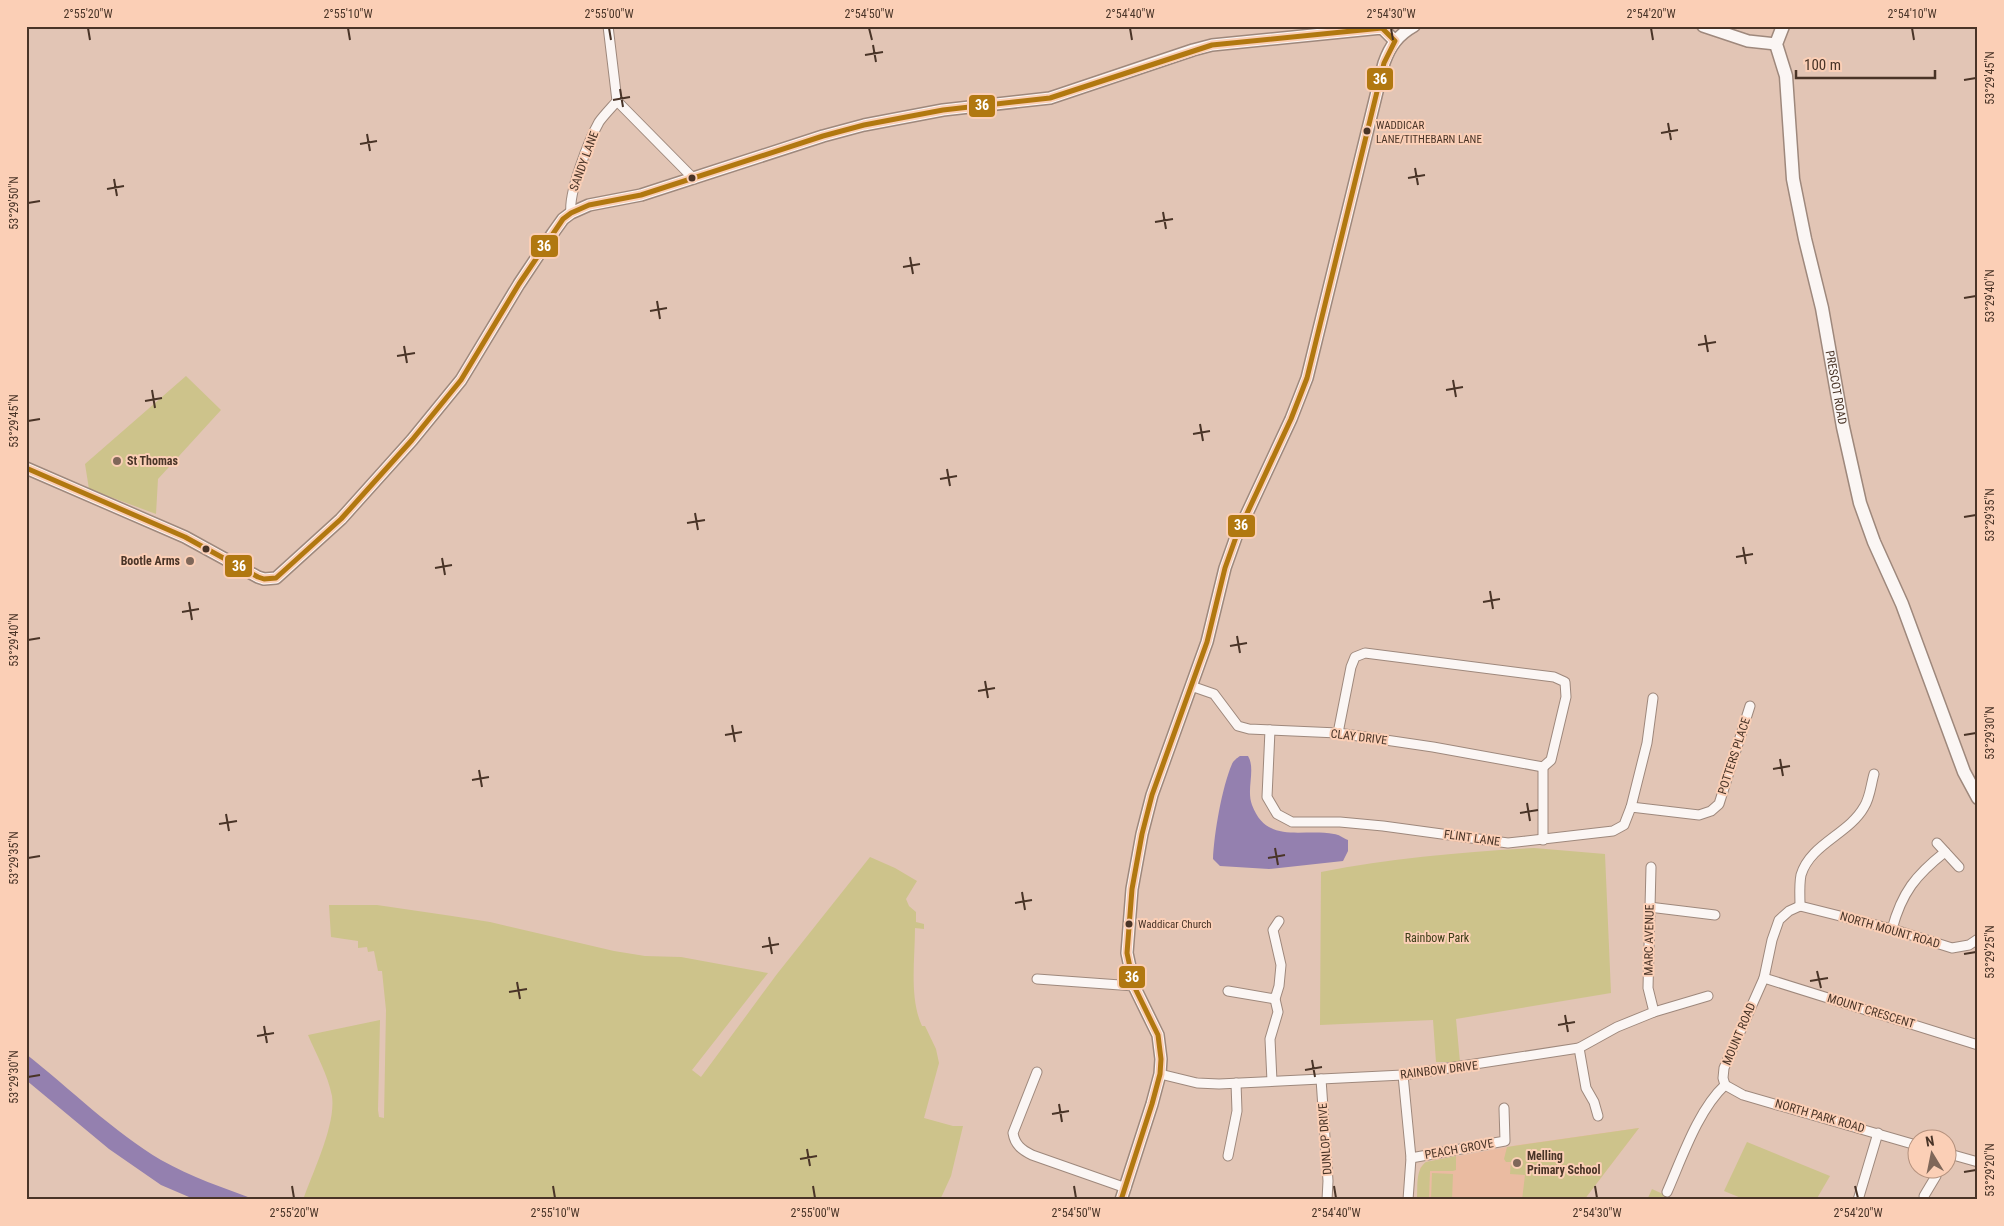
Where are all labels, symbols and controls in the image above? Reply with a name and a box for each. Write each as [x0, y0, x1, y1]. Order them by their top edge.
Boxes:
text: 2°55'20"W [63, 7, 113, 21]
text: 2°55'10"W [323, 7, 373, 21]
text: 2°55'00"W [584, 7, 634, 21]
text: 2°54'50"W [844, 7, 894, 21]
text: 2°54'40"W [1105, 7, 1155, 21]
text: 2°54'30"W [1366, 7, 1416, 21]
text: 2°54'20"W [1626, 7, 1676, 21]
text: 2°54'10"W [1887, 7, 1937, 21]
scale bar [1796, 48, 1935, 80]
text: 53°29'45"N [1983, 51, 1997, 105]
text: 100 m [1804, 56, 1841, 74]
line badge: 36 [1366, 67, 1394, 91]
text: 36 [1373, 71, 1387, 87]
line badge: 36 [968, 94, 996, 118]
text: 36 [975, 97, 989, 113]
place label: WADDICAR LANE/TITHEBARN LANE [1376, 119, 1482, 146]
marker: WADDICAR LANE/TITHEBARN LANE [1362, 126, 1372, 136]
street label: SANDY LANE [567, 129, 601, 193]
unlabelled marker [687, 173, 697, 183]
text: 53°29'50"N [7, 176, 21, 230]
line badge: 36 [530, 234, 559, 258]
text: 36 [537, 238, 551, 254]
text: 53°29'40"N [1983, 269, 1997, 323]
street label: PRESCOT ROAD [1823, 349, 1849, 426]
text: 53°29'45"N [7, 394, 21, 448]
place label: St Thomas [127, 454, 179, 468]
marker: St Thomas [111, 455, 123, 467]
text: 53°29'35"N [1983, 488, 1997, 542]
line badge: 36 [1227, 514, 1256, 538]
text: 36 [1234, 517, 1248, 533]
unlabelled marker [201, 544, 211, 554]
place label: Bootle Arms [121, 554, 181, 568]
line badge: 36 [224, 554, 253, 578]
marker: Bootle Arms [184, 555, 196, 567]
text: 36 [232, 558, 246, 574]
text: 53°29'40"N [7, 613, 21, 667]
text: 53°29'30"N [1983, 706, 1997, 760]
street label: POTTERS PLACE [1715, 716, 1753, 796]
street label: CLAY DRIVE [1330, 727, 1388, 747]
street label: FLINT LANE [1443, 827, 1501, 849]
text: 53°29'35"N [7, 831, 21, 885]
street label: MARC AVENUE [1641, 904, 1657, 976]
street label: NORTH MOUNT ROAD [1838, 909, 1942, 951]
place label: Waddicar Church [1138, 918, 1212, 931]
marker: Waddicar Church [1124, 919, 1134, 929]
text: 53°29'25"N [1983, 925, 1997, 979]
park label: Rainbow Park [1405, 931, 1470, 945]
line badge: 36 [1118, 965, 1146, 989]
text: 36 [1125, 969, 1139, 985]
street label: MOUNT CRESCENT [1826, 991, 1916, 1031]
street label: MOUNT ROAD [1720, 1001, 1758, 1067]
text: 53°29'30"N [7, 1050, 21, 1104]
street label: RAINBOW DRIVE [1399, 1058, 1479, 1082]
street label: NORTH PARK ROAD [1774, 1097, 1867, 1136]
street label: DUNLOP DRIVE [1316, 1103, 1334, 1175]
north arrow [1906, 1128, 1956, 1178]
text: N [1924, 1133, 1935, 1150]
street label: PEACH GROVE [1423, 1136, 1495, 1162]
text: 53°29'20"N [1983, 1143, 1997, 1197]
place label: Melling Primary School [1527, 1149, 1600, 1177]
marker: Melling Primary School [1511, 1157, 1523, 1169]
text: 2°55'20"W [269, 1206, 319, 1220]
text: 2°55'10"W [530, 1206, 580, 1220]
text: 2°55'00"W [790, 1206, 840, 1220]
text: 2°54'50"W [1051, 1206, 1101, 1220]
text: 2°54'40"W [1311, 1206, 1361, 1220]
text: 2°54'30"W [1572, 1206, 1622, 1220]
text: 2°54'20"W [1833, 1206, 1883, 1220]

